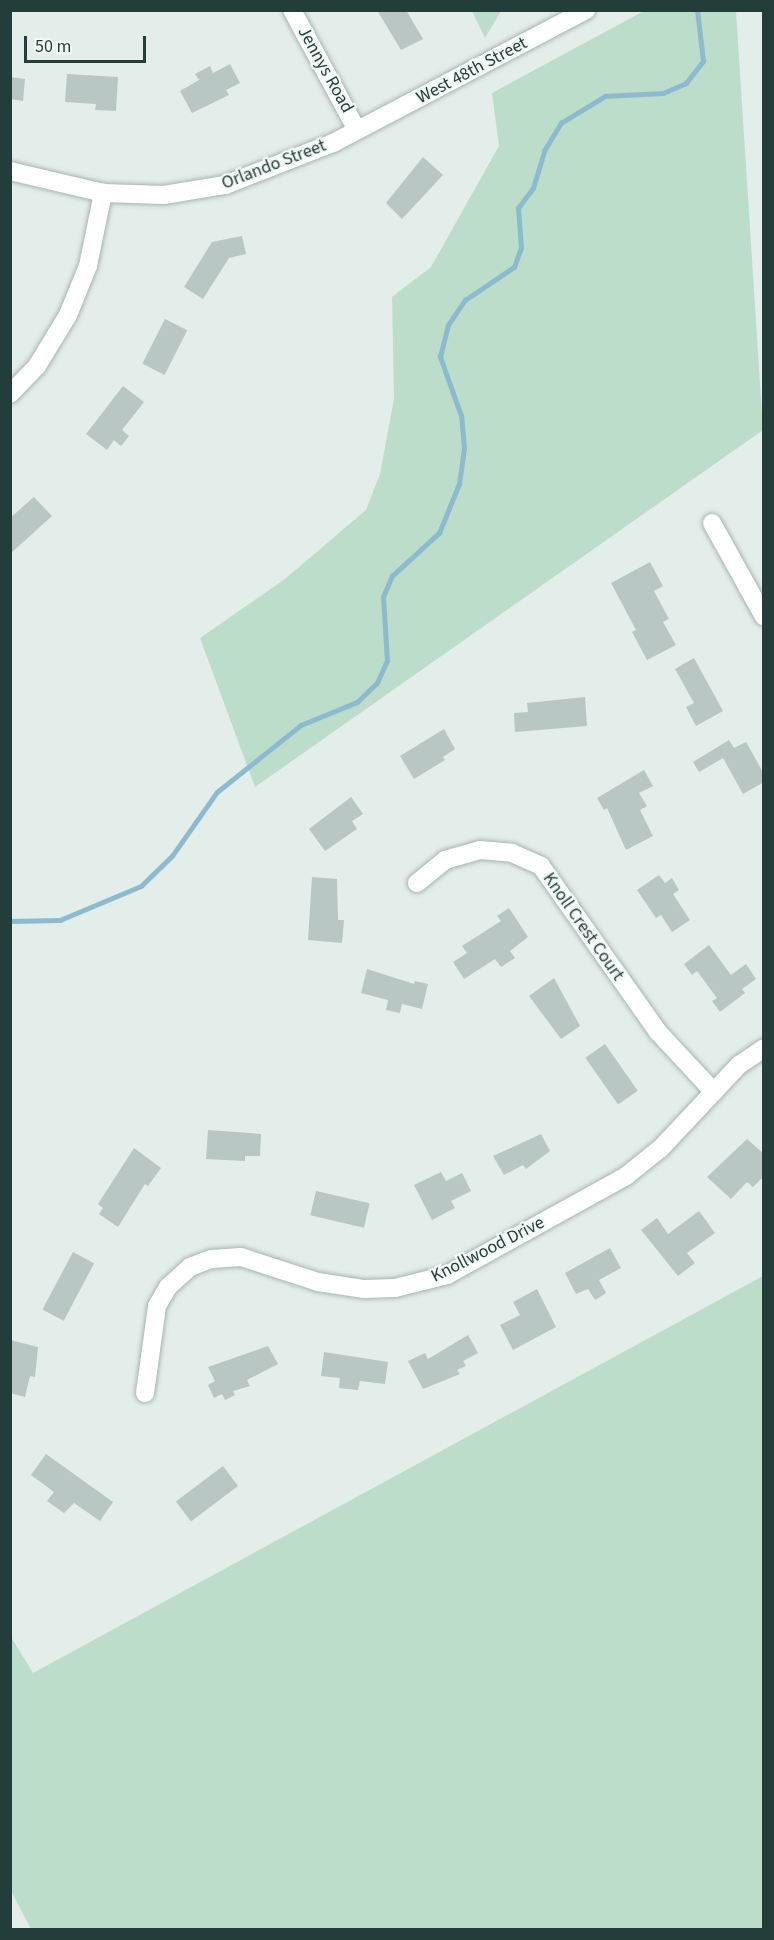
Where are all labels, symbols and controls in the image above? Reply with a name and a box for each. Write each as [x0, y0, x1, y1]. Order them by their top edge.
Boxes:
street label: Jennys Road [292, 23, 358, 117]
scale bar [27, 24, 148, 62]
street label: West 48th Street [413, 33, 531, 109]
text: 50 m [35, 34, 71, 59]
street label: Orlando Street [219, 135, 329, 195]
street label: Knoll Crest Court [538, 869, 628, 985]
street label: Knollwood Drive [428, 1212, 548, 1288]

